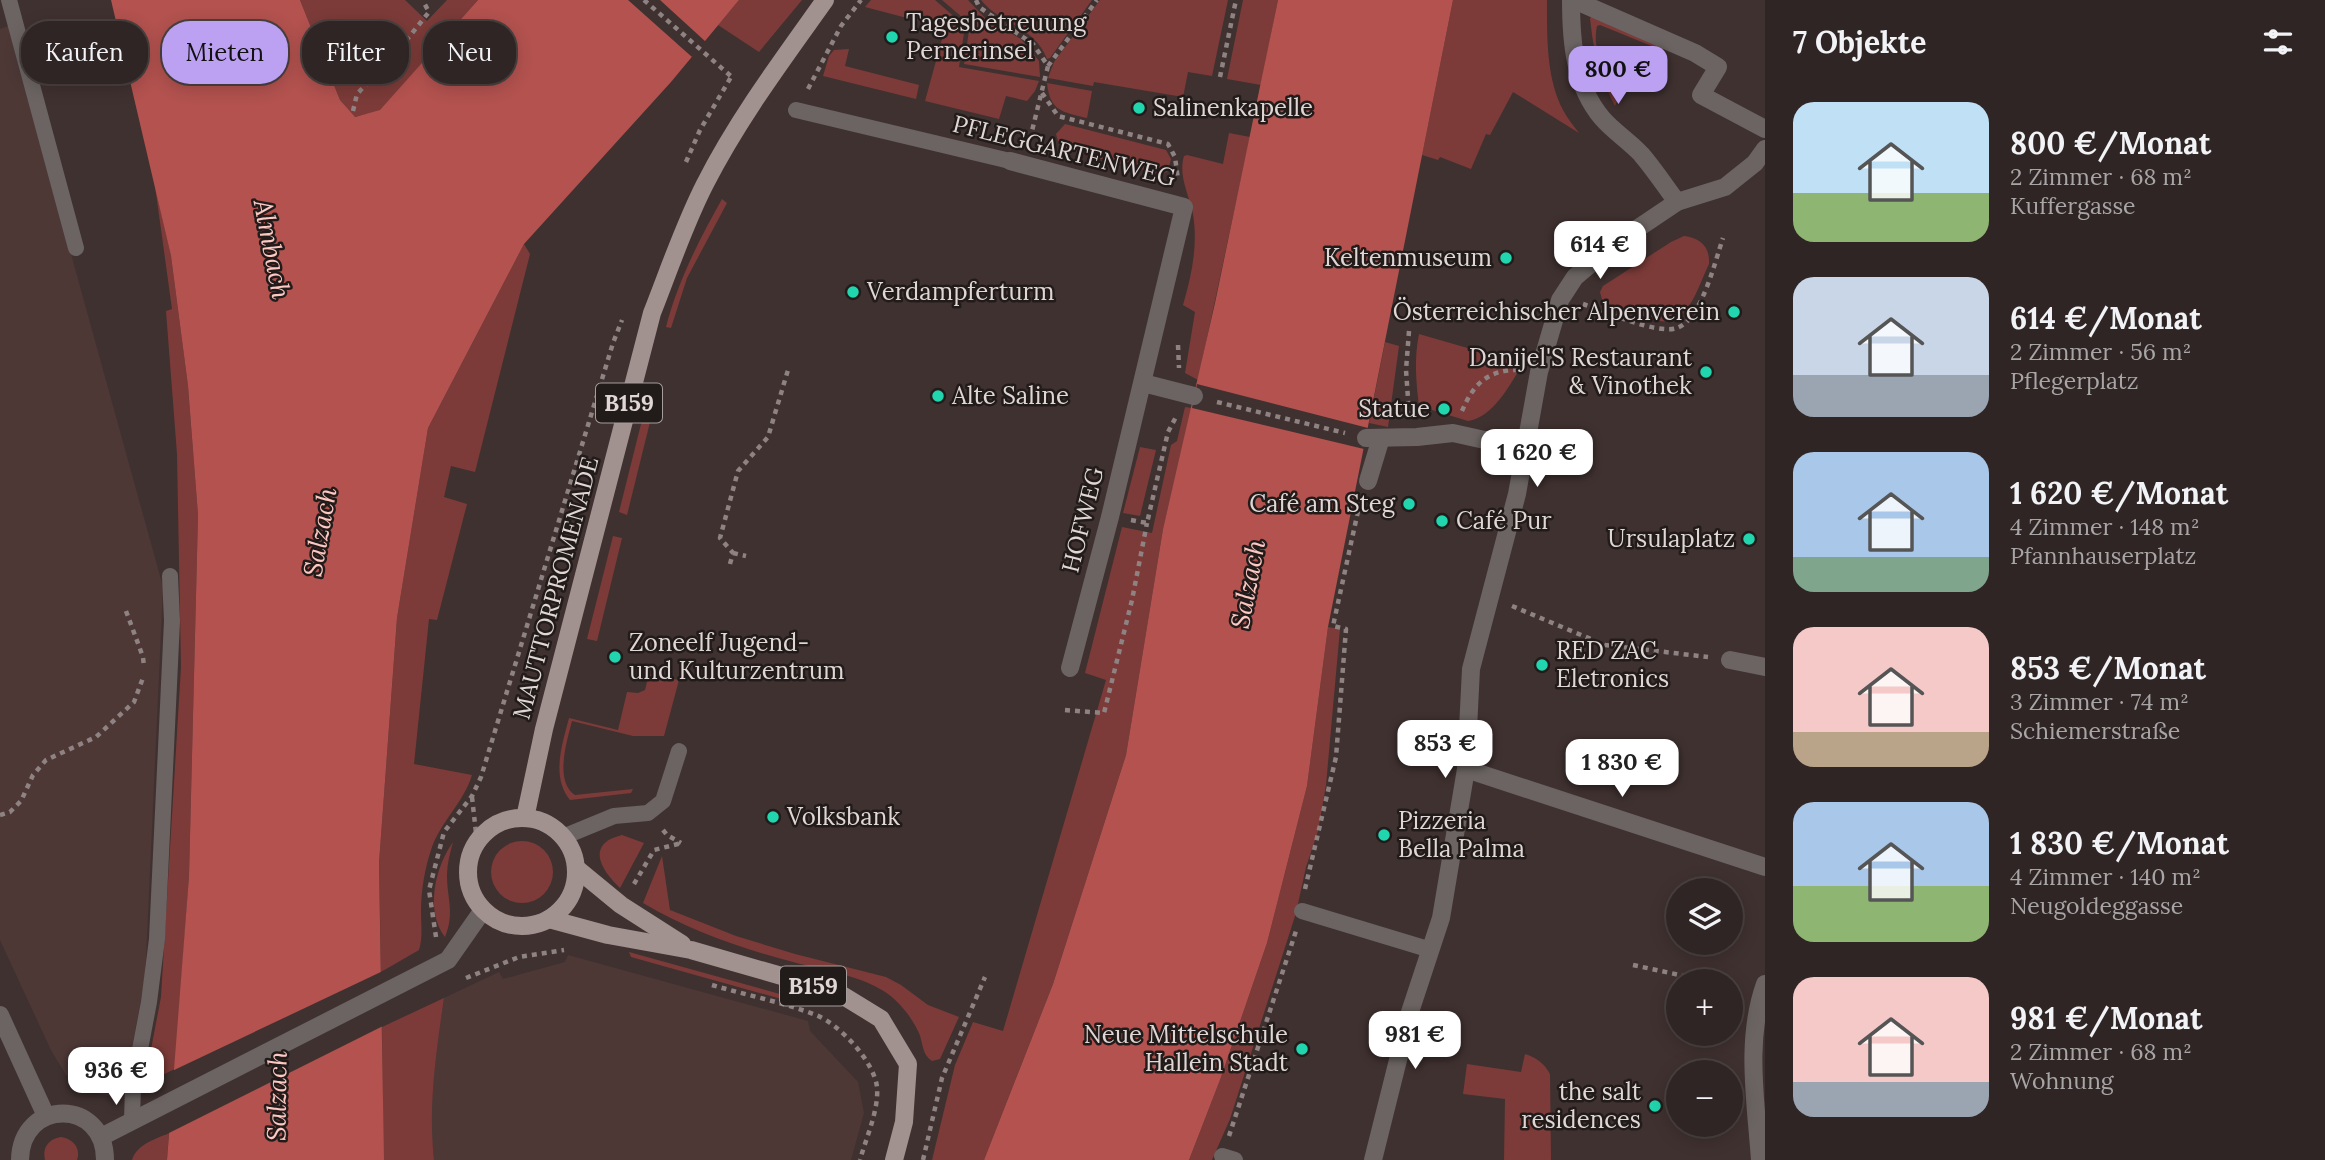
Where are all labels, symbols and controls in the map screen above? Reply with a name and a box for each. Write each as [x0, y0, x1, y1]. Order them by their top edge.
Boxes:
place label: Tagesbetreuung Pernerinsel [906, 7, 1087, 66]
chip: Kaufen [21, 21, 148, 84]
chip: Mieten [162, 21, 288, 84]
chip: Filter [302, 21, 409, 84]
chip: Neu [423, 21, 516, 84]
text: 7 Objekte [1793, 23, 1926, 61]
icon: filters [2259, 23, 2297, 61]
marker: Tagesbetreuung Pernerinsel [884, 29, 900, 45]
pin: 800 € [1569, 46, 1667, 106]
text: 800 € [1584, 54, 1652, 83]
place label: Salinenkapelle [1153, 92, 1313, 123]
marker: Salinenkapelle [1131, 100, 1147, 116]
street label: PFLEGGARTENWEG [950, 108, 1179, 193]
text: 800 €/Monat [2010, 124, 2211, 162]
icon: home [1849, 130, 1933, 214]
text: 2 Zimmer · 68 m² [2010, 162, 2192, 191]
text: Kuffergasse [2010, 191, 2136, 220]
water label: Almbach [246, 195, 298, 302]
pin: 614 € [1551, 222, 1649, 281]
text: 614 € [1570, 229, 1630, 258]
place label: Keltenmuseum [1324, 242, 1492, 273]
marker: Keltenmuseum [1498, 250, 1514, 266]
place label: Verdampferturm [866, 276, 1054, 307]
marker: Verdampferturm [845, 284, 861, 300]
place label: Österreichischer Alpenverein [1393, 296, 1720, 327]
text: 614 €/Monat [2010, 299, 2202, 337]
marker: Österreichischer Alpenverein [1726, 304, 1742, 320]
icon: home [1849, 305, 1933, 389]
text: 2 Zimmer · 56 m² [2010, 337, 2191, 366]
place label: Danijel'S Restaurant & Vinothek [1469, 342, 1693, 401]
marker: Danijel'S Restaurant & Vinothek [1698, 364, 1714, 380]
text: Pflegerplatz [2010, 366, 2138, 395]
place label: Alte Saline [951, 380, 1069, 411]
road number: B159 [596, 384, 662, 422]
marker: Alte Saline [930, 388, 946, 404]
place label: Statue [1358, 393, 1430, 424]
marker: Statue [1436, 401, 1452, 417]
pin: 1 620 € [1472, 430, 1602, 489]
text: 1 620 € [1497, 437, 1577, 466]
street label: MAUTTORPROMENADE [506, 453, 606, 723]
street label: HOFWEG [1054, 464, 1111, 576]
text: 1 620 €/Monat [2010, 474, 2228, 512]
icon: home [1849, 480, 1933, 564]
water label: Salzach [295, 485, 344, 579]
place label: Café am Steg [1249, 488, 1396, 519]
marker: Café am Steg [1401, 496, 1417, 512]
place label: Café Pur [1456, 505, 1552, 536]
text: 4 Zimmer · 148 m² [2010, 512, 2200, 541]
marker: Café Pur [1434, 513, 1450, 529]
place label: Ursulaplatz [1608, 523, 1735, 554]
marker: Ursulaplatz [1741, 531, 1757, 547]
water label: Salzach [1223, 536, 1272, 631]
text: Pfannhauserplatz [2010, 541, 2196, 570]
place label: Zoneelf Jugend- und Kulturzentrum [629, 627, 845, 686]
place label: RED ZAC Eletronics [1556, 635, 1669, 694]
marker: Zoneelf Jugend- und Kulturzentrum [607, 649, 623, 665]
text: 853 €/Monat [2010, 649, 2206, 687]
icon: home [1849, 655, 1933, 739]
marker: RED ZAC Eletronics [1534, 657, 1550, 673]
text: 3 Zimmer · 74 m² [2010, 687, 2189, 716]
text: Schiemerstraße [2010, 716, 2180, 745]
pin: 853 € [1396, 720, 1494, 780]
text: 853 € [1413, 728, 1477, 757]
pin: 1 830 € [1557, 740, 1687, 799]
text: 1 830 € [1582, 747, 1662, 776]
place label: Volksbank [786, 801, 900, 832]
place label: Pizzeria Bella Palma [1398, 805, 1525, 864]
marker: Volksbank [765, 809, 781, 825]
text: 1 830 €/Monat [2010, 824, 2229, 862]
marker: Pizzeria Bella Palma [1376, 827, 1392, 843]
icon: home [1849, 830, 1933, 914]
text: 4 Zimmer · 140 m² [2010, 862, 2201, 891]
map controls [1666, 878, 1743, 1137]
button: layers [1666, 878, 1743, 955]
text: Neugoldeggasse [2010, 891, 2183, 920]
road number: B159 [780, 967, 846, 1006]
button: + [1666, 969, 1743, 1046]
text: 981 €/Monat [2010, 999, 2202, 1037]
icon: home [1849, 1005, 1933, 1089]
pin: 981 € [1366, 1012, 1464, 1071]
place label: Neue Mittelschule Hallein Stadt [1084, 1019, 1289, 1078]
text: 981 € [1385, 1019, 1445, 1048]
text: 2 Zimmer · 68 m² [2010, 1037, 2192, 1066]
marker: Neue Mittelschule Hallein Stadt [1294, 1041, 1310, 1057]
pin: 936 € [67, 1048, 165, 1107]
water label: Salzach [259, 1051, 294, 1141]
text: 936 € [84, 1055, 148, 1084]
button: − [1666, 1060, 1743, 1137]
text: Wohnung [2010, 1066, 2114, 1095]
place label: the salt residences [1521, 1076, 1642, 1135]
marker: the salt residences [1647, 1098, 1663, 1114]

